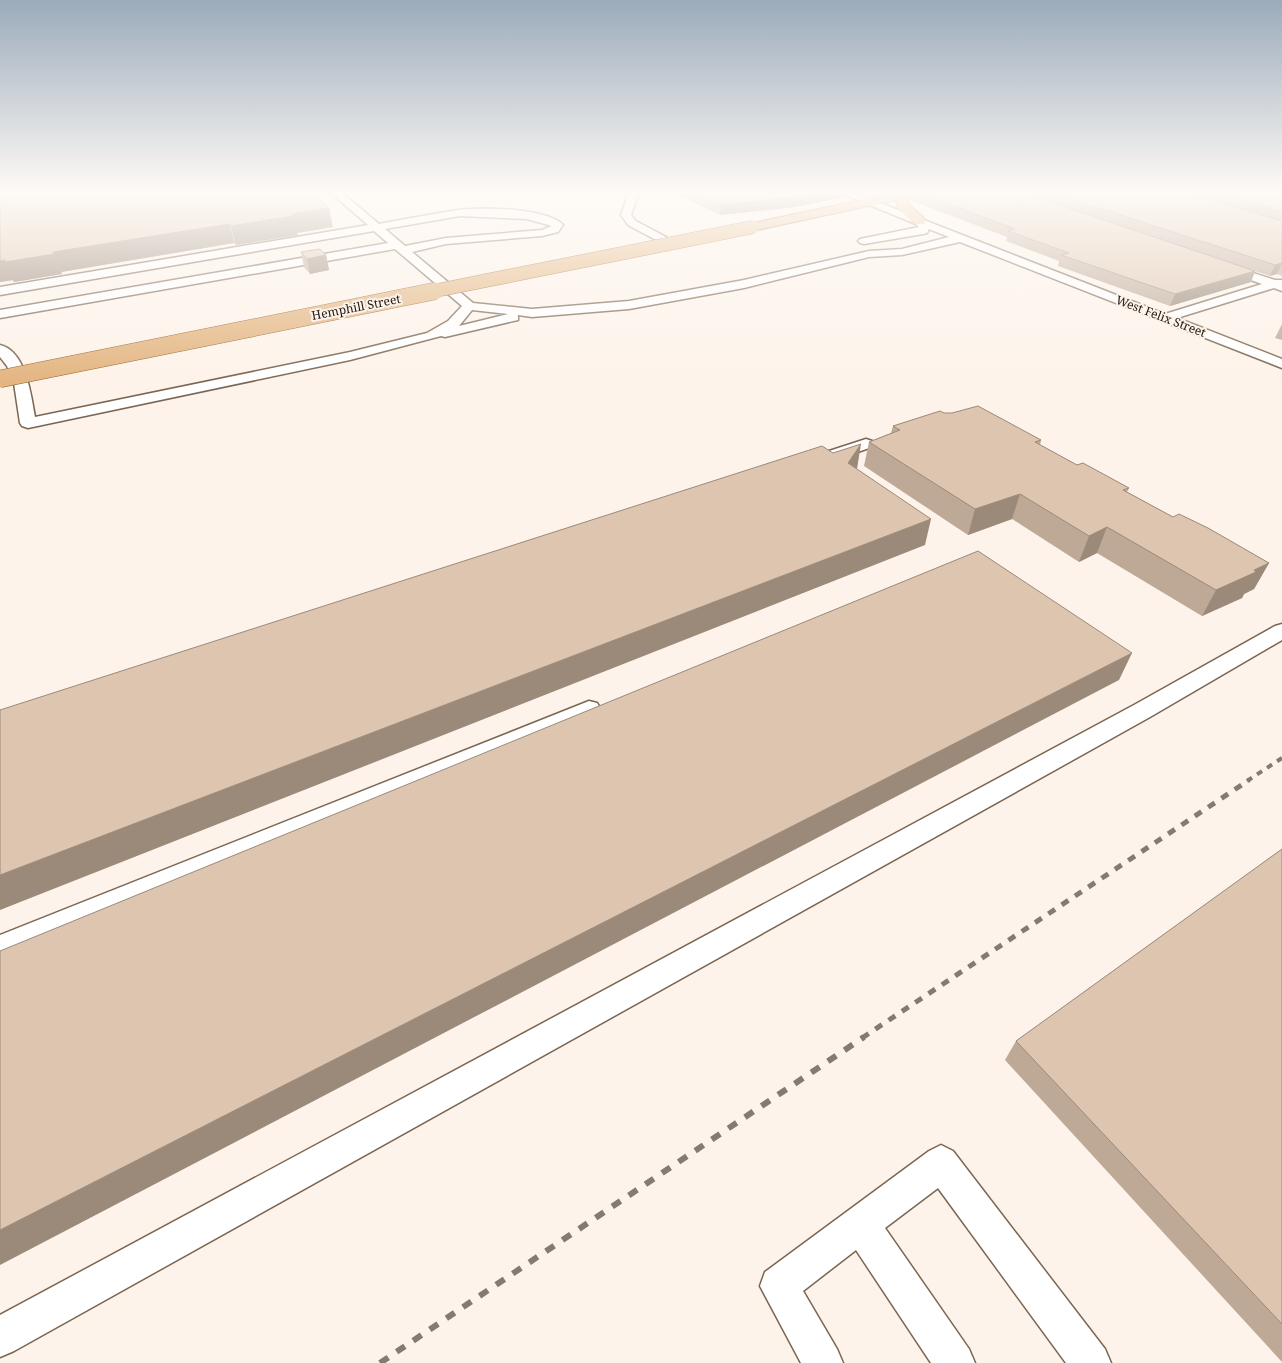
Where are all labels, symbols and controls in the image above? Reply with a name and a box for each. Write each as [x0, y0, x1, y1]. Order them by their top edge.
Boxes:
street label: Hemphill Street [310, 290, 402, 324]
street label: West Felix Street [1114, 291, 1208, 341]

